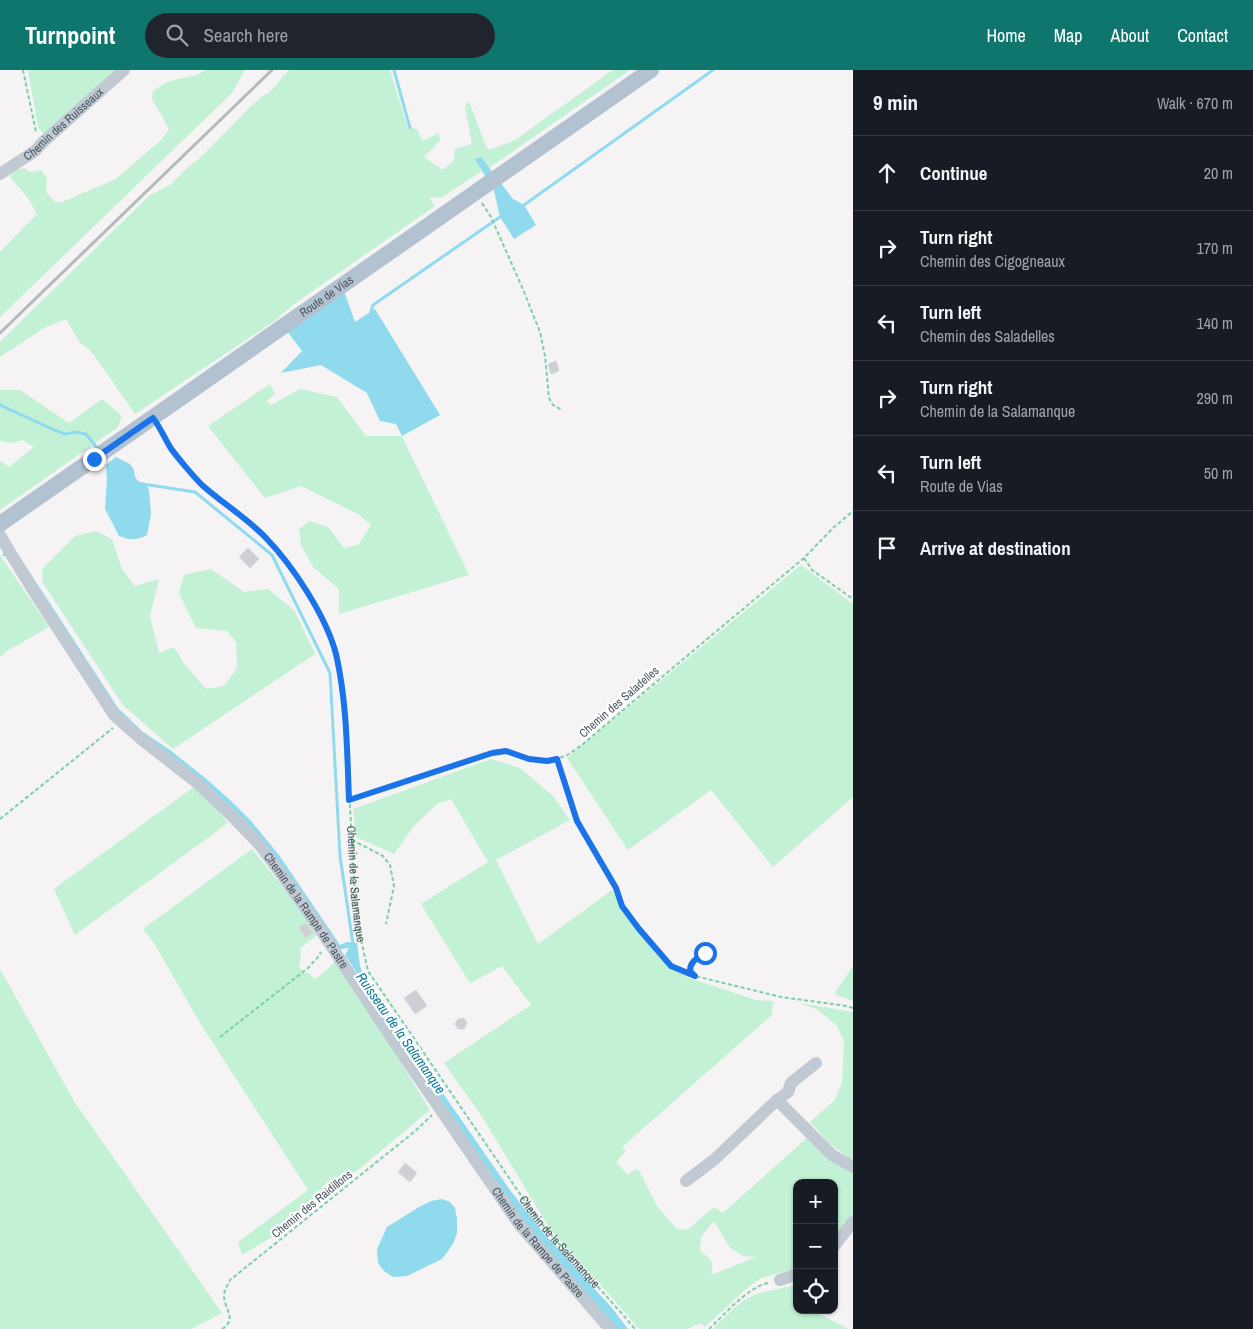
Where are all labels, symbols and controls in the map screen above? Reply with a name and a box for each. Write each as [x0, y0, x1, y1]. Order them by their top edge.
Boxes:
search box [145, 13, 495, 58]
text: Turnpoint [25, 19, 115, 51]
icon: search [163, 21, 191, 49]
text: Search here [203, 22, 288, 48]
text: Home [986, 23, 1026, 48]
text: Map [1054, 23, 1083, 48]
text: About [1111, 23, 1149, 48]
text: Contact [1177, 23, 1228, 48]
street label: Chemin des Ruisseaux [20, 84, 107, 164]
text: 9 min [873, 88, 918, 117]
text: Walk · 670 m [1157, 92, 1233, 114]
icon: ahead [873, 159, 901, 187]
text: Continue [920, 160, 988, 186]
text: 20 m [1204, 162, 1233, 184]
text: Turn right [920, 224, 992, 250]
icon: right [873, 234, 901, 262]
text: 170 m [1197, 237, 1233, 259]
text: Chemin des Cigogneaux [920, 250, 1065, 272]
street label: Route de Vias [296, 272, 357, 321]
text: Turn left [920, 299, 981, 325]
icon: left [873, 309, 901, 337]
text: 140 m [1197, 312, 1233, 334]
text: Chemin des Saladelles [920, 325, 1055, 347]
text: Turn right [920, 374, 992, 400]
icon: right [873, 384, 901, 412]
text: 290 m [1197, 387, 1233, 409]
text: Chemin de la Salamanque [920, 400, 1075, 422]
route end [83, 448, 106, 471]
text: Turn left [920, 449, 981, 475]
icon: left [873, 459, 901, 487]
text: 50 m [1204, 462, 1233, 484]
text: Route de Vias [920, 475, 1003, 497]
icon: arrive [873, 534, 901, 562]
text: Arrive at destination [920, 535, 1071, 561]
street label: Chemin des Saladelles [576, 663, 662, 741]
street label: Chemin de la Salamanque [343, 825, 369, 944]
street label: Chemin de la Rampe de Pastre [260, 849, 352, 972]
route start [694, 942, 717, 965]
water label: Ruisseau de la Salamanque [352, 969, 450, 1097]
street label: Chemin des Raidillons [268, 1166, 356, 1242]
map controls [793, 1179, 838, 1314]
button: + [793, 1179, 838, 1224]
street label: Chemin de la Rampe de Pastre [488, 1184, 587, 1301]
street label: Chemin de la Salamanque [515, 1192, 603, 1291]
button: − [793, 1224, 838, 1269]
button: locate [793, 1269, 838, 1314]

